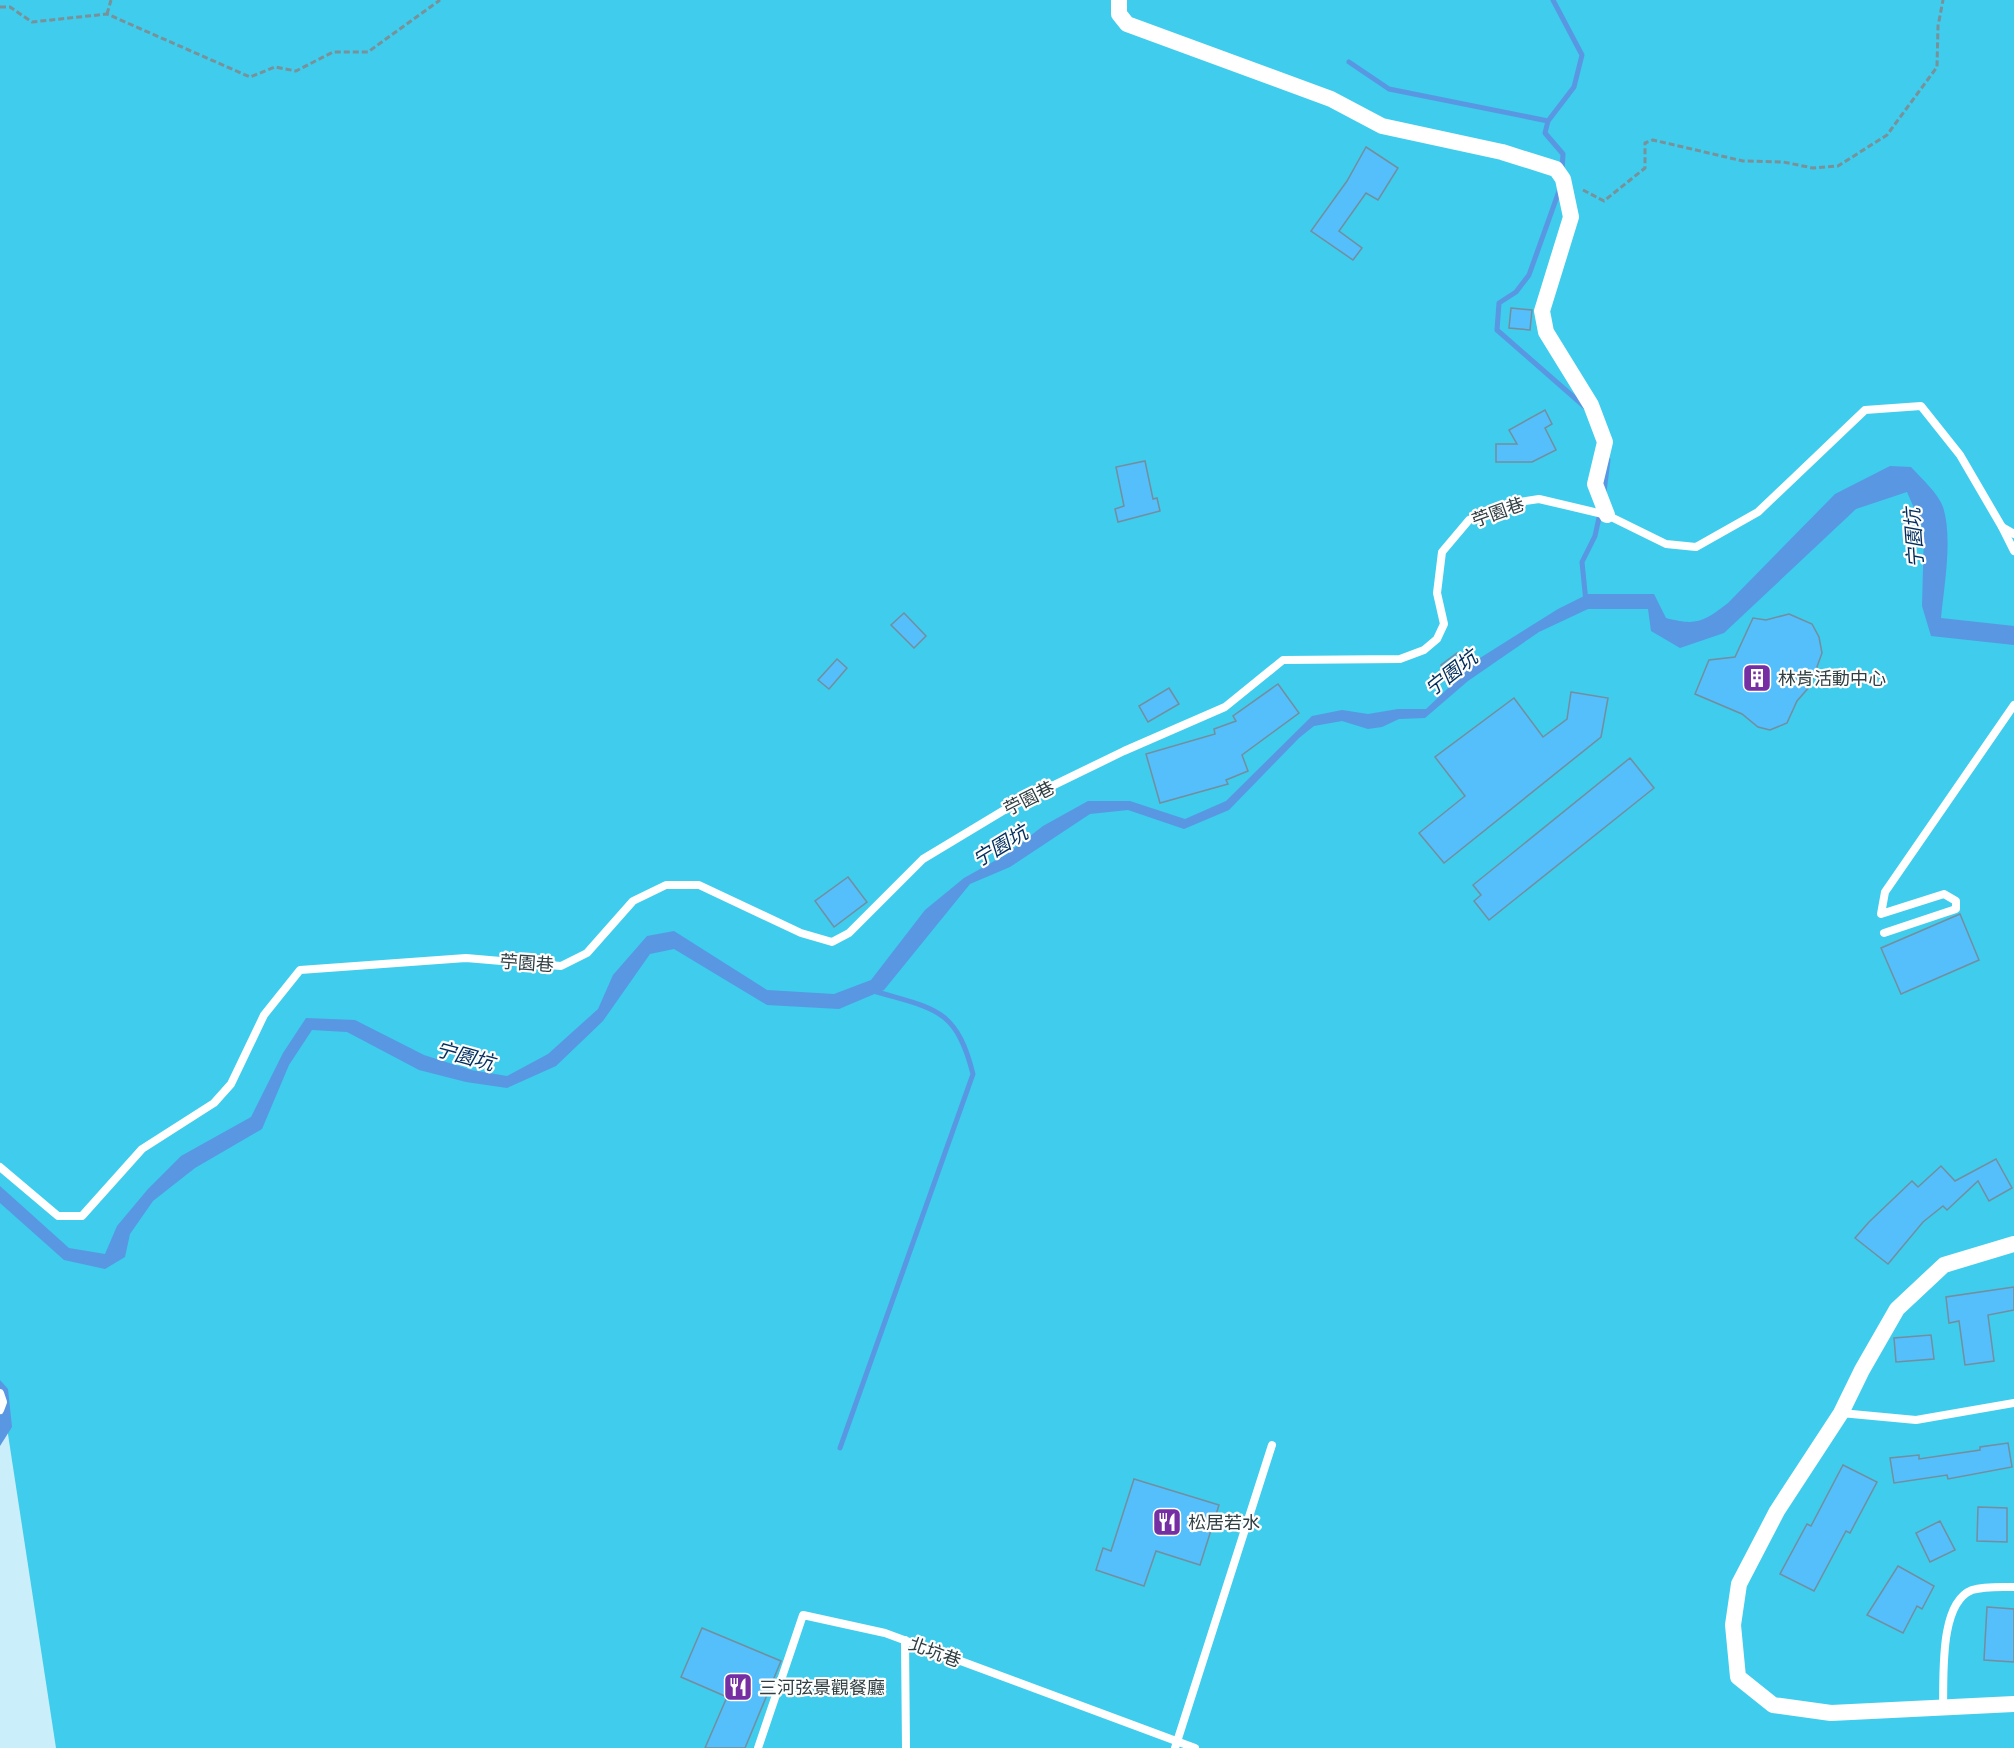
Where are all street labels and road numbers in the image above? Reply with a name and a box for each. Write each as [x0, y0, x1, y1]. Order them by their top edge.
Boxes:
street label: 苧園巷 [1468, 491, 1528, 533]
street label: 苧園巷 [999, 775, 1059, 821]
street label: 苧園巷 [499, 949, 555, 977]
street label: 北坑巷 [905, 1631, 965, 1673]

